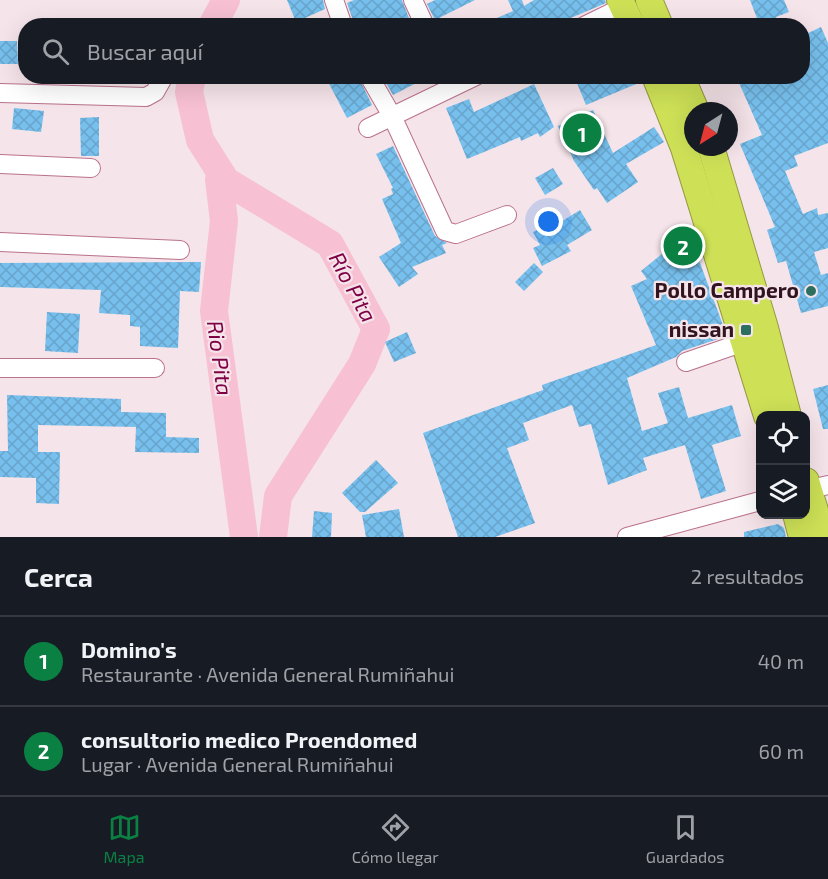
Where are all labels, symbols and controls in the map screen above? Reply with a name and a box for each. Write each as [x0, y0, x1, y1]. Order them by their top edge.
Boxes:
search box [18, 18, 810, 84]
icon: search [39, 35, 72, 68]
text: Buscar aquí [87, 38, 203, 64]
north arrow [684, 102, 738, 156]
pin: 1 [562, 110, 602, 156]
your location [534, 207, 563, 236]
pin: 2 [664, 224, 702, 268]
water label: Río Pita [325, 247, 383, 326]
place label: Pollo Campero [655, 277, 799, 302]
marker: Pollo Campero [804, 284, 818, 298]
place label: nissan [669, 316, 734, 341]
water label: Rio Pita [203, 319, 239, 397]
marker: nissan [739, 323, 753, 337]
map controls [756, 411, 810, 519]
button: locate [756, 411, 810, 465]
button: layers [756, 465, 810, 519]
text: Cerca [24, 561, 93, 592]
text: 2 resultados [691, 564, 804, 588]
text: Domino's [81, 636, 177, 662]
text: 1 [39, 649, 48, 673]
text: 40 m [758, 649, 804, 673]
text: Restaurante · Avenida General Rumiñahui [81, 662, 454, 686]
text: consultorio medico Proendomed [81, 726, 417, 752]
text: 2 [38, 739, 49, 763]
text: 60 m [759, 739, 804, 763]
text: Lugar · Avenida General Rumiñahui [81, 752, 394, 776]
tab: Mapa [104, 811, 144, 866]
tab: Cómo llegar [352, 811, 439, 866]
tab: Guardados [646, 811, 724, 866]

